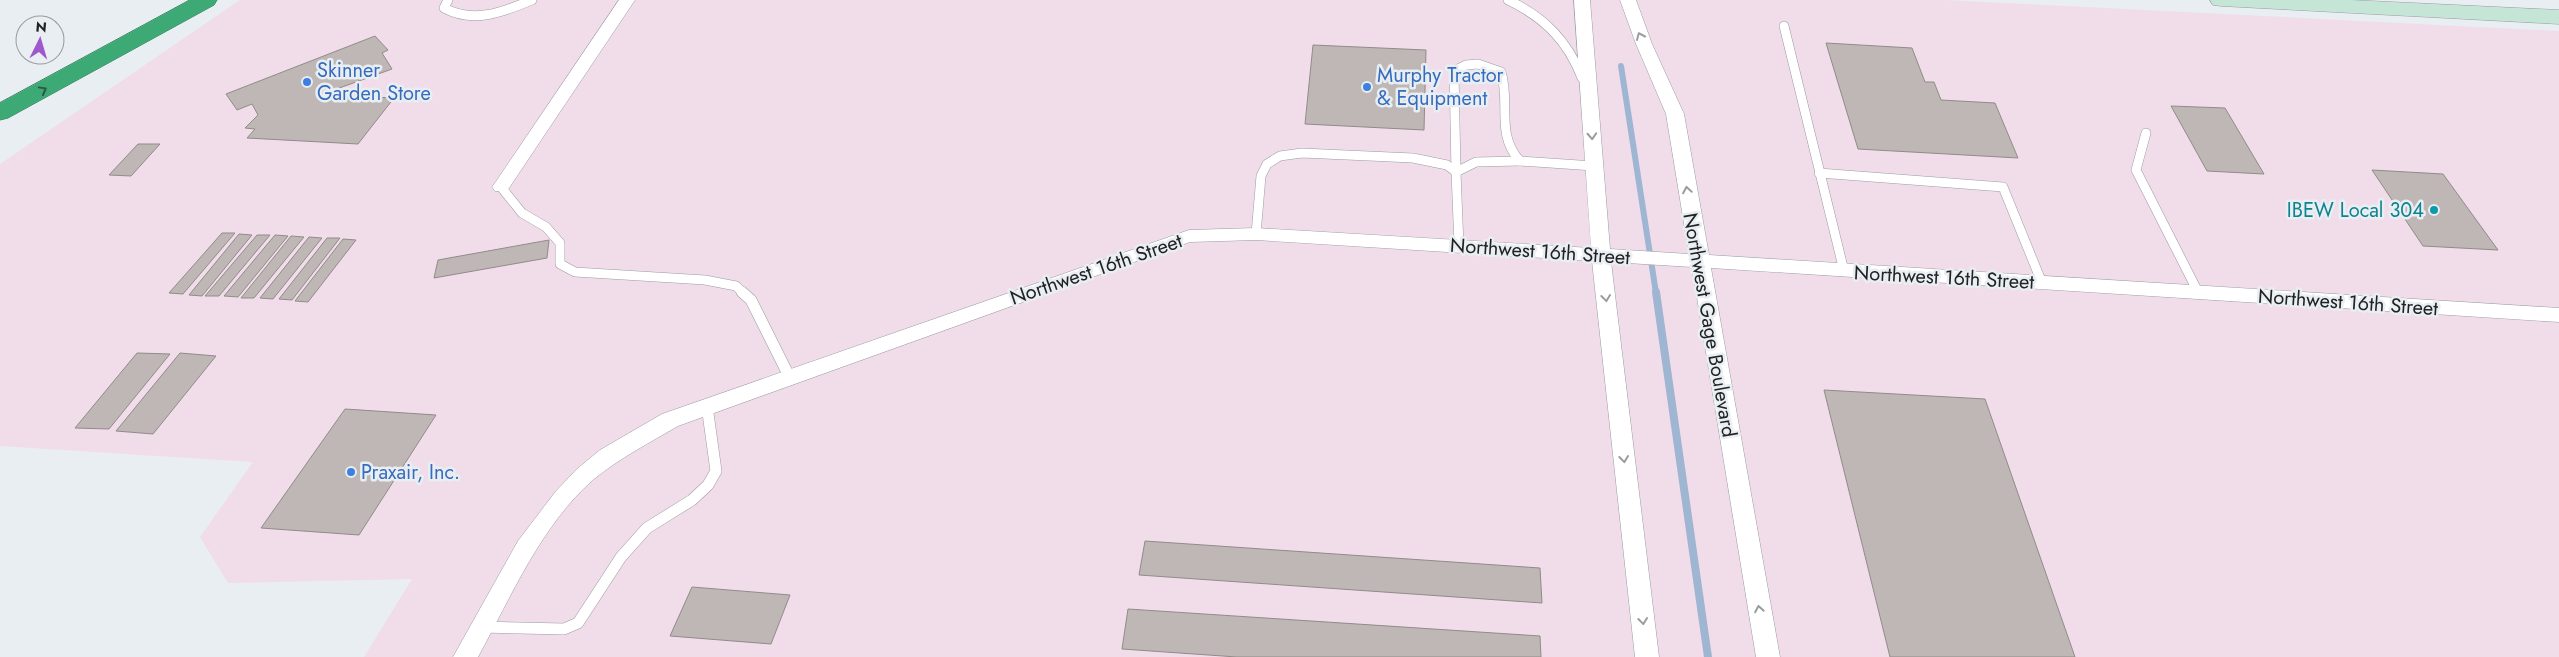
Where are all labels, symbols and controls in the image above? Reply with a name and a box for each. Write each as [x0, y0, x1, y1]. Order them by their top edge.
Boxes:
north arrow [15, 15, 65, 65]
text: N [35, 17, 48, 37]
one-way arrow [1636, 32, 1646, 41]
place label: Skinner Garden Store [317, 56, 431, 108]
place label: Murphy Tractor & Equipment [1377, 61, 1504, 113]
marker: Skinner Garden Store [301, 76, 313, 88]
marker: Murphy Tractor & Equipment [1361, 81, 1373, 93]
one-way arrow [37, 86, 46, 96]
one-way arrow [1586, 132, 1597, 140]
one-way arrow [1683, 186, 1693, 194]
place label: IBEW Local 304 [2287, 196, 2424, 225]
marker: IBEW Local 304 [2428, 204, 2440, 216]
street label: Northwest Gage Boulevard [1675, 210, 1744, 440]
street label: Northwest 16th Street [1006, 226, 1186, 313]
street label: Northwest 16th Street [1449, 231, 1631, 272]
street label: Northwest 16th Street [1853, 258, 2035, 297]
street label: Northwest 16th Street [2257, 282, 2439, 323]
one-way arrow [1600, 294, 1611, 302]
one-way arrow [1618, 456, 1629, 464]
place label: Praxair, Inc. [361, 458, 460, 487]
marker: Praxair, Inc. [345, 466, 357, 478]
one-way arrow [1755, 605, 1765, 613]
one-way arrow [1637, 617, 1648, 625]

